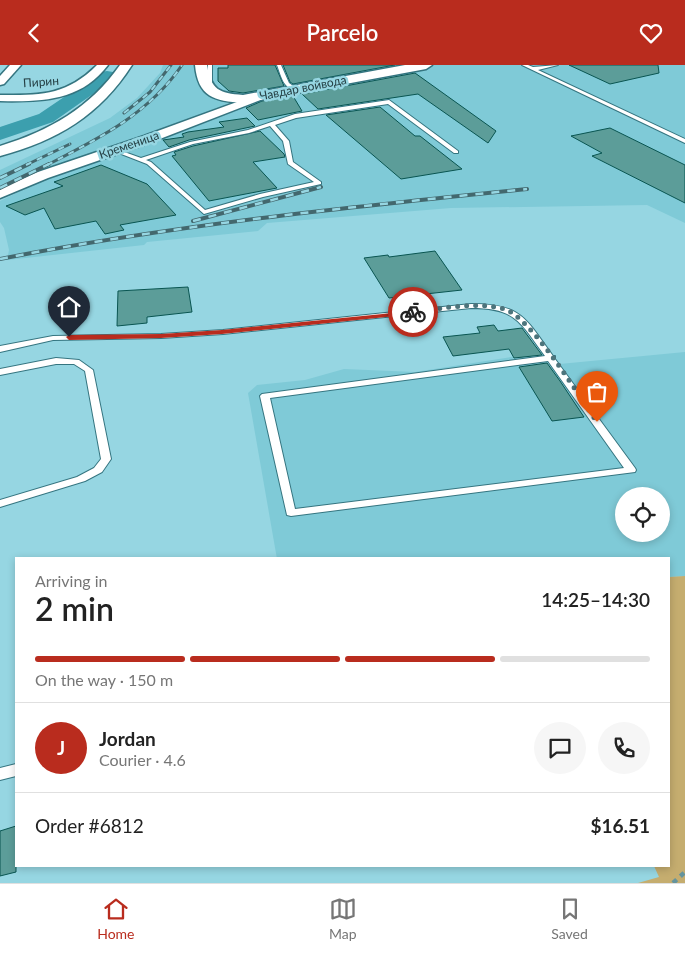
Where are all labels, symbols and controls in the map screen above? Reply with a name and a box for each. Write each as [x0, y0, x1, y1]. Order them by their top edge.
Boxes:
icon: back [20, 19, 48, 47]
text: Parcelo [307, 19, 378, 46]
icon: heart [637, 19, 665, 47]
street label: Чавдар войвода [258, 72, 348, 103]
street label: Пирин [22, 73, 59, 90]
street label: Кременица [97, 127, 161, 162]
pin [48, 286, 90, 337]
courier [388, 287, 438, 337]
icon: home [55, 293, 83, 321]
icon: bike [399, 298, 427, 326]
pin [576, 371, 618, 422]
icon: bag [583, 378, 611, 406]
map controls [615, 487, 670, 542]
button: locate [615, 487, 670, 542]
text: Arriving in [35, 571, 108, 590]
text: 14:25–14:30 [541, 588, 650, 611]
text: 2 min [35, 589, 114, 628]
text: On the way · 150 m [35, 670, 173, 689]
button: chat [534, 722, 586, 774]
button: phone [598, 722, 650, 774]
text: Jordan [99, 727, 156, 750]
text: J [57, 736, 65, 759]
text: Courier · 4.6 [99, 750, 186, 769]
text: Order #6812 [35, 814, 144, 837]
text: $16.51 [590, 814, 650, 837]
tab: Home [97, 895, 135, 942]
tab: Map [329, 895, 357, 942]
tab: Saved [551, 895, 588, 942]

